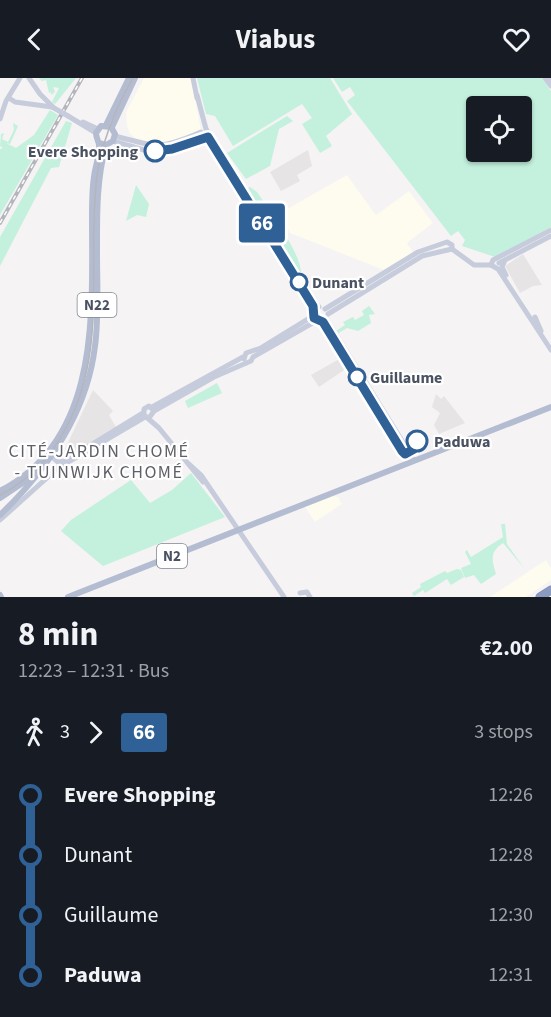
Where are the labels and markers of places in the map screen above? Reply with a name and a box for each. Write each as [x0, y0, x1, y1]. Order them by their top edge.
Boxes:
marker: Evere Shopping [144, 140, 166, 162]
place label: Evere Shopping [28, 141, 138, 163]
place label: Dunant [312, 272, 364, 294]
marker: Dunant [290, 273, 308, 291]
place label: Guillaume [370, 367, 442, 389]
marker: Guillaume [348, 368, 366, 386]
marker: Paduwa [406, 430, 428, 452]
place label: Paduwa [434, 431, 490, 453]

